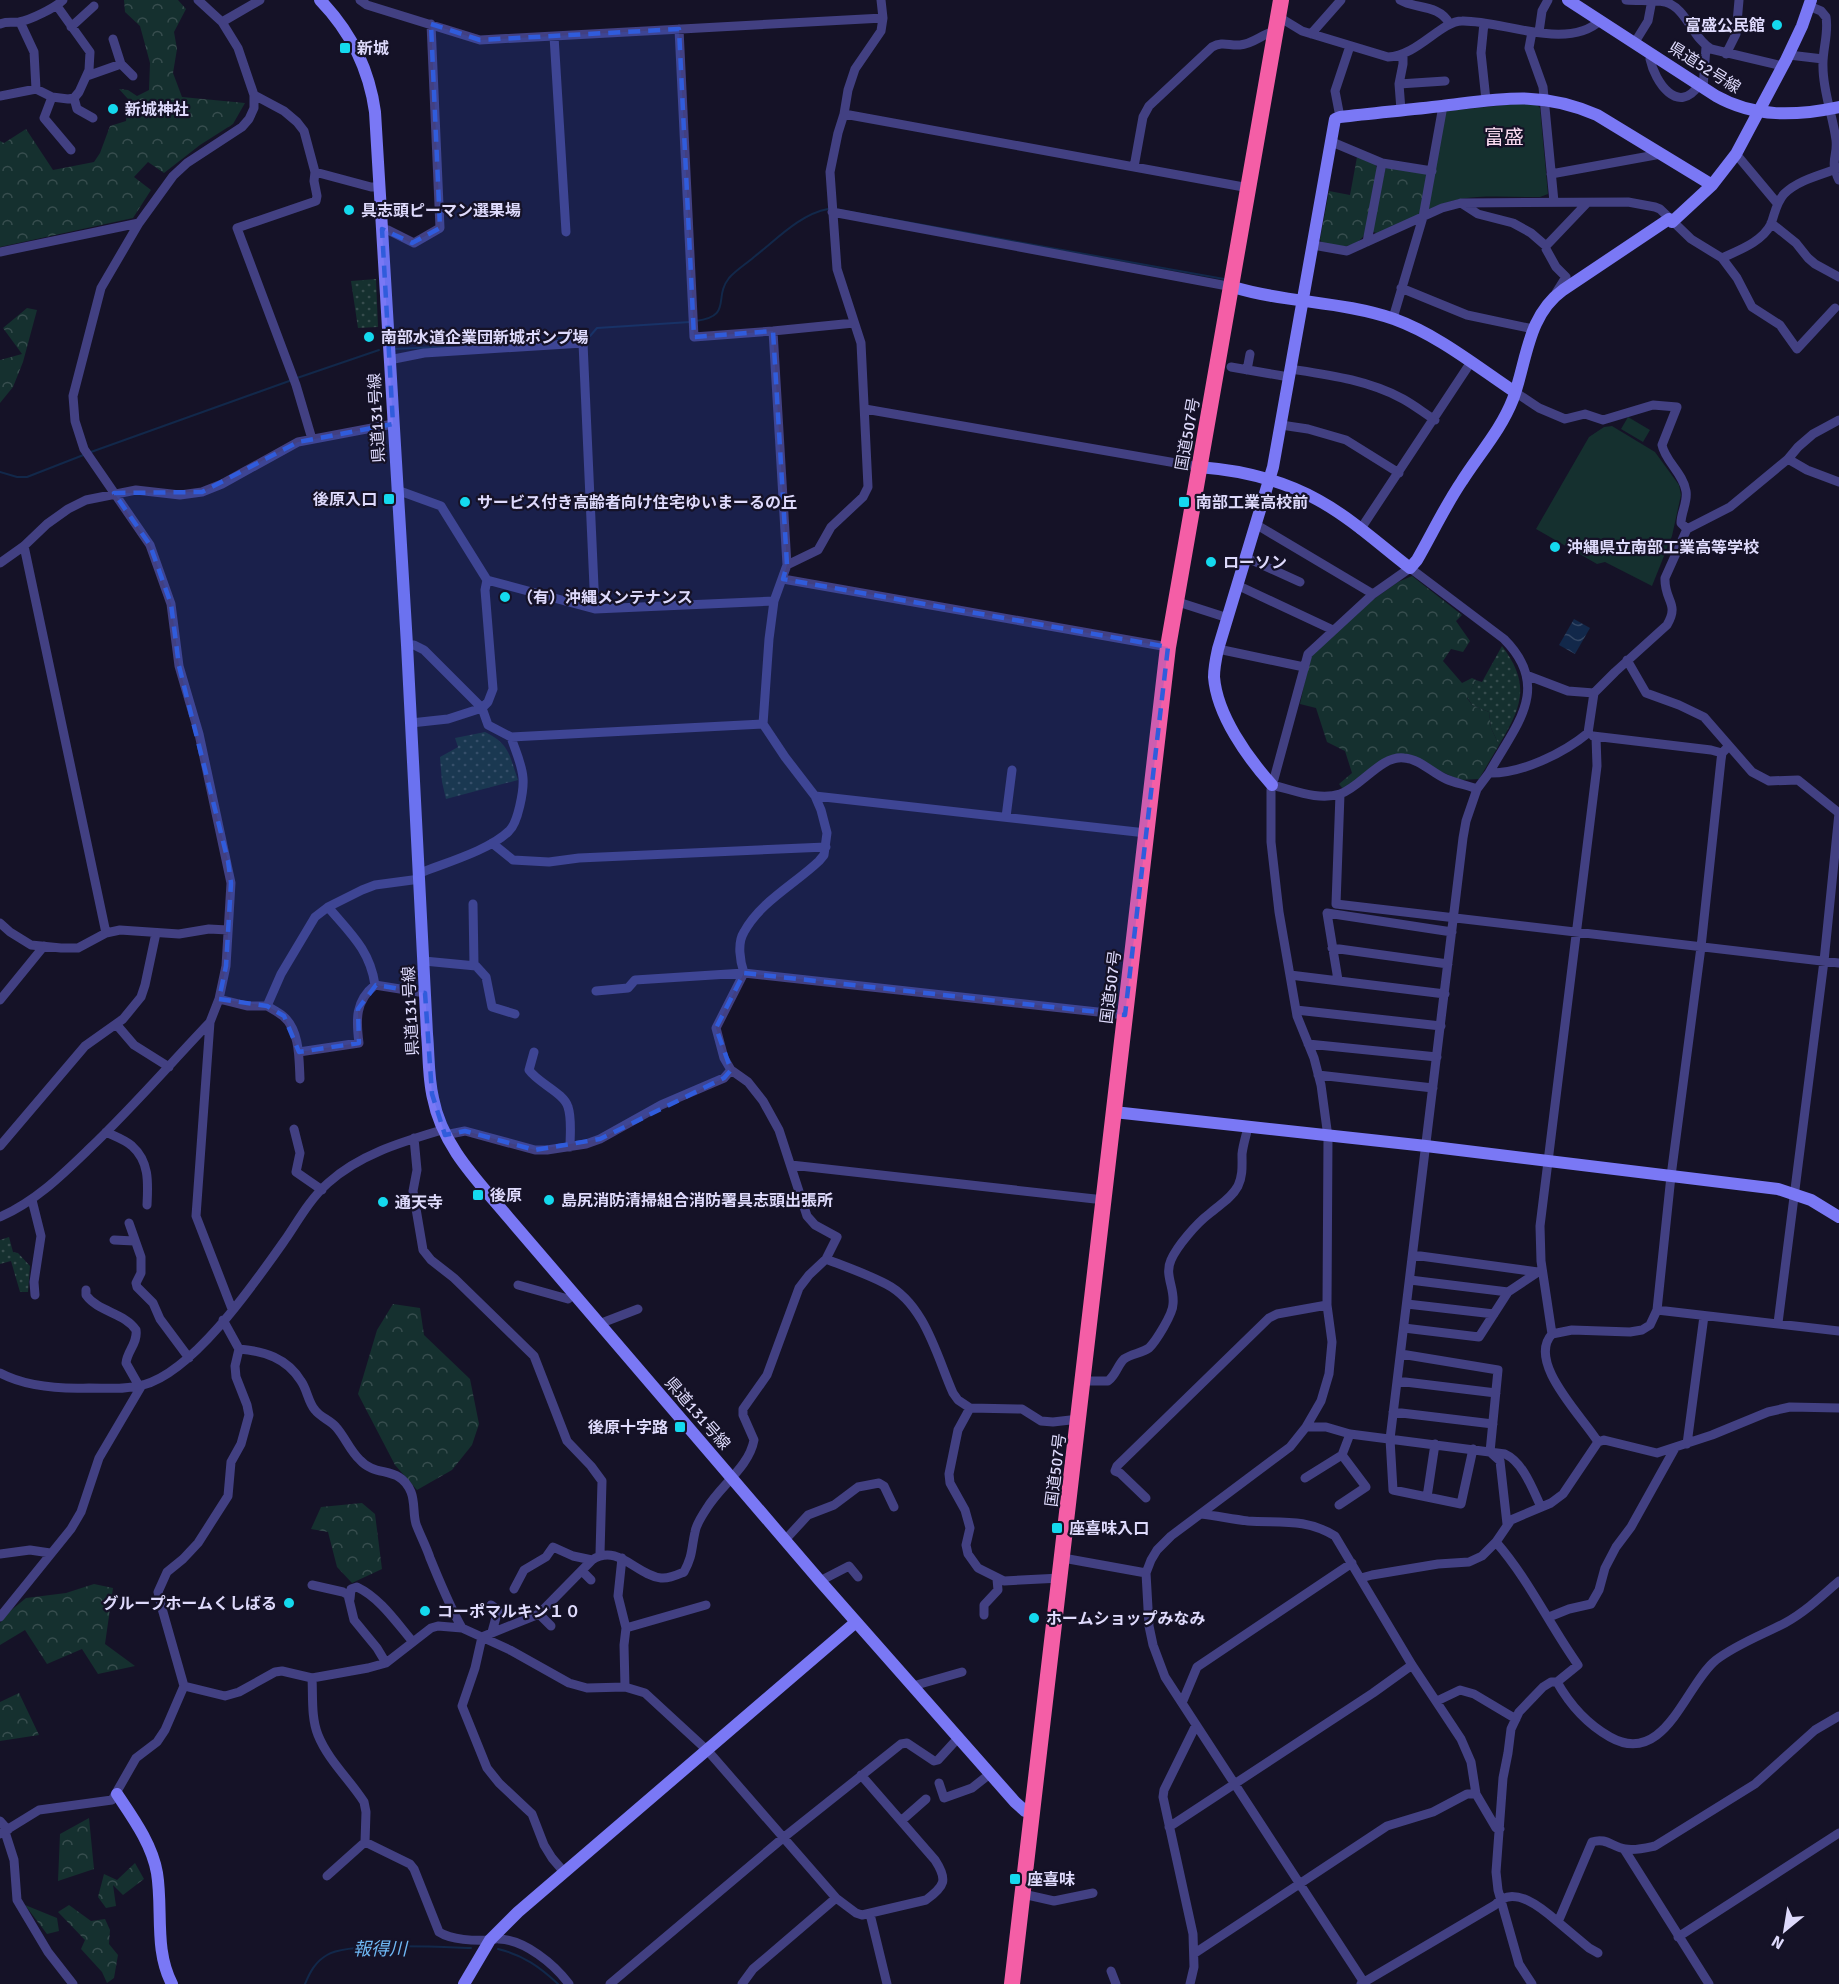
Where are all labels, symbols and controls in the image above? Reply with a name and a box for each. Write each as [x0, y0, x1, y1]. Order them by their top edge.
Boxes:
place label: 富盛公民館 [1685, 16, 1765, 36]
marker: 富盛公民館 [1770, 18, 1784, 32]
street label: 県道52号線 [1665, 38, 1744, 98]
place label: 新城 [357, 39, 389, 59]
marker: 新城 [338, 41, 352, 55]
place label: 新城神社 [125, 100, 189, 120]
marker: 新城神社 [106, 102, 120, 116]
district label: 富盛 [1484, 125, 1524, 150]
place label: 具志頭ピーマン選果場 [361, 201, 521, 221]
marker: 具志頭ピーマン選果場 [342, 203, 356, 217]
place label: 南部水道企業団新城ポンプ場 [381, 328, 589, 348]
marker: 南部水道企業団新城ポンプ場 [362, 330, 376, 344]
street label: 県道131号線 [365, 373, 389, 463]
street label: 国道507号 [1172, 396, 1204, 472]
place label: 後原入口 [313, 490, 377, 510]
marker: 後原入口 [382, 492, 396, 506]
place label: サービス付き高齢者向け住宅ゆいまーるの丘 [477, 493, 797, 513]
place label: 南部工業高校前 [1196, 493, 1308, 513]
marker: サービス付き高齢者向け住宅ゆいまーるの丘 [458, 495, 472, 509]
marker: 南部工業高校前 [1177, 495, 1191, 509]
place label: 沖縄県立南部工業高等学校 [1567, 538, 1759, 558]
marker: 沖縄県立南部工業高等学校 [1548, 540, 1562, 554]
place label: ローソン [1223, 553, 1287, 573]
marker: ローソン [1204, 555, 1218, 569]
place label: （有）沖縄メンテナンス [517, 588, 693, 608]
marker: （有）沖縄メンテナンス [498, 590, 512, 604]
street label: 国道507号 [1097, 949, 1125, 1025]
street label: 県道131号線 [399, 966, 423, 1056]
place label: 後原 [490, 1186, 522, 1206]
marker: 後原 [471, 1188, 485, 1202]
place label: 島尻消防清掃組合消防署具志頭出張所 [561, 1191, 833, 1211]
place label: 通天寺 [395, 1193, 443, 1213]
marker: 島尻消防清掃組合消防署具志頭出張所 [542, 1193, 556, 1207]
marker: 通天寺 [376, 1195, 390, 1209]
street label: 県道131号線 [660, 1373, 734, 1454]
place label: 後原十字路 [588, 1418, 668, 1438]
marker: 後原十字路 [673, 1420, 687, 1434]
street label: 国道507号 [1042, 1432, 1070, 1508]
place label: 座喜味入口 [1069, 1519, 1149, 1539]
marker: 座喜味入口 [1050, 1521, 1064, 1535]
place label: グループホームくしばる [102, 1594, 277, 1614]
marker: グループホームくしばる [282, 1596, 296, 1610]
place label: コーポマルキン１０ [437, 1602, 581, 1622]
marker: コーポマルキン１０ [418, 1604, 432, 1618]
place label: ホームショップみなみ [1046, 1609, 1206, 1629]
marker: ホームショップみなみ [1027, 1611, 1041, 1625]
place label: 座喜味 [1027, 1870, 1075, 1890]
marker: 座喜味 [1008, 1872, 1022, 1886]
north arrow [1755, 1900, 1815, 1960]
text: N [1768, 1931, 1788, 1954]
water label: 報得川 [353, 1938, 409, 1960]

